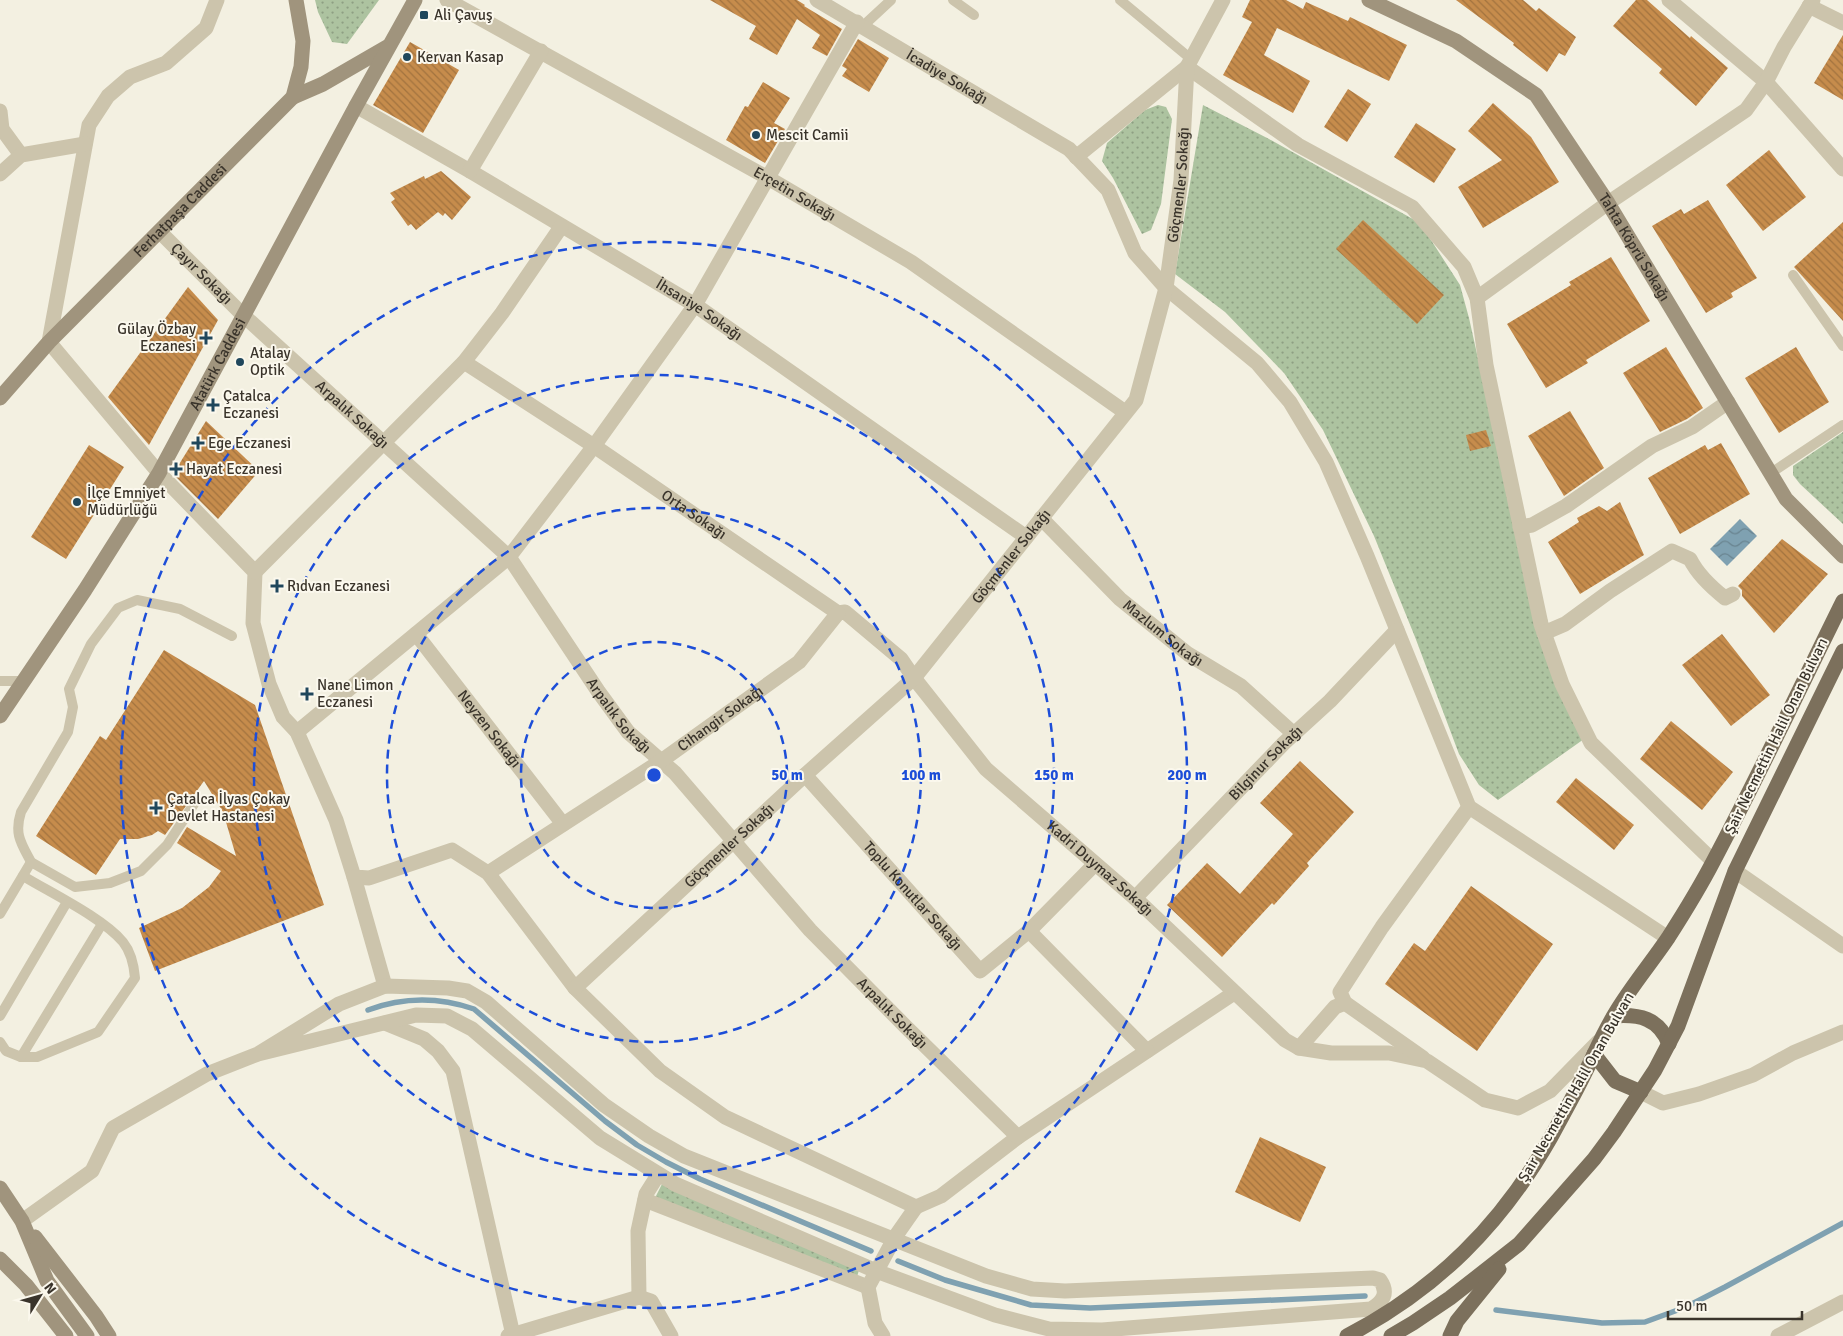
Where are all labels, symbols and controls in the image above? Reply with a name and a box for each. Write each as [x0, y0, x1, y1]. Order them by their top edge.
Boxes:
place label: Ali Çavuş [434, 6, 493, 24]
marker: Ali Çavuş [418, 9, 430, 21]
street label: İcadiye Sokağı [903, 46, 991, 108]
place label: Kervan Kasap [417, 48, 504, 66]
marker: Kervan Kasap [401, 51, 413, 63]
place label: Mescit Camii [766, 126, 849, 144]
street label: Göçmenler Sokağı [1163, 127, 1193, 244]
marker: Mescit Camii [750, 129, 762, 141]
street label: Ferhatpaşa Caddesi [129, 160, 230, 261]
street label: Erçetin Sokağı [750, 163, 839, 225]
street label: Tahta Köprü Sokağı [1595, 190, 1674, 304]
street label: Çayır Sokağı [167, 239, 236, 308]
street label: İhsaniye Sokağı [653, 275, 746, 344]
street label: Atatürk Caddesi [185, 315, 250, 413]
place label: Gülay Özbay Eczanesi [117, 320, 196, 355]
marker: Gülay Özbay Eczanesi [200, 332, 212, 344]
place label: Atalay Optik [250, 344, 291, 379]
marker: Atalay Optik [234, 356, 246, 368]
street label: Arpalık Sokağı [312, 376, 393, 452]
place label: Çatalca Eczanesi [223, 387, 279, 422]
marker: Çatalca Eczanesi [207, 399, 219, 411]
place label: Ege Eczanesi [208, 434, 291, 452]
marker: Ege Eczanesi [192, 437, 204, 449]
place label: Hayat Eczanesi [186, 460, 282, 478]
marker: Hayat Eczanesi [170, 463, 182, 475]
place label: İlçe Emniyet Müdürlüğü [87, 484, 166, 519]
street label: Orta Sokağı [658, 486, 730, 543]
marker: İlçe Emniyet Müdürlüğü [71, 496, 83, 508]
street label: Göçmenler Sokağı [968, 505, 1054, 607]
place label: Rıdvan Eczanesi [287, 577, 390, 595]
marker: Rıdvan Eczanesi [271, 580, 283, 592]
street label: Mazlum Sokağı [1119, 596, 1206, 670]
street label: Şair Necmettin Halil Onan Bulvarı [1721, 635, 1831, 837]
street label: Arpalık Sokağı [583, 674, 655, 757]
place label: Nane Limon Eczanesi [317, 676, 393, 711]
street label: Cihangir Sokağı [674, 682, 767, 755]
street label: Neyzen Sokağı [454, 687, 525, 771]
marker: Nane Limon Eczanesi [301, 688, 313, 700]
street label: Bilginur Sokağı [1225, 722, 1306, 804]
centre of rings [645, 766, 663, 784]
text: 50 m [771, 766, 803, 784]
text: 100 m [901, 766, 941, 784]
text: 150 m [1034, 766, 1074, 784]
text: 200 m [1167, 766, 1207, 784]
place label: Çatalca İlyas Çokay Devlet Hastanesi [167, 790, 290, 825]
street label: Göçmenler Sokağı [680, 799, 778, 891]
marker: Çatalca İlyas Çokay Devlet Hastanesi [149, 801, 163, 815]
street label: Kadri Duymaz Sokağı [1043, 817, 1157, 920]
street label: Toplu Konutlar Sokağı [860, 838, 966, 954]
street label: Arpalık Sokağı [853, 974, 931, 1052]
street label: Şair Necmettin Halil Onan Bulvarı [1514, 989, 1638, 1185]
north arrow [15, 1271, 65, 1321]
text: N [40, 1279, 60, 1297]
scale bar [1668, 1288, 1802, 1320]
text: 50 m [1676, 1297, 1707, 1315]

